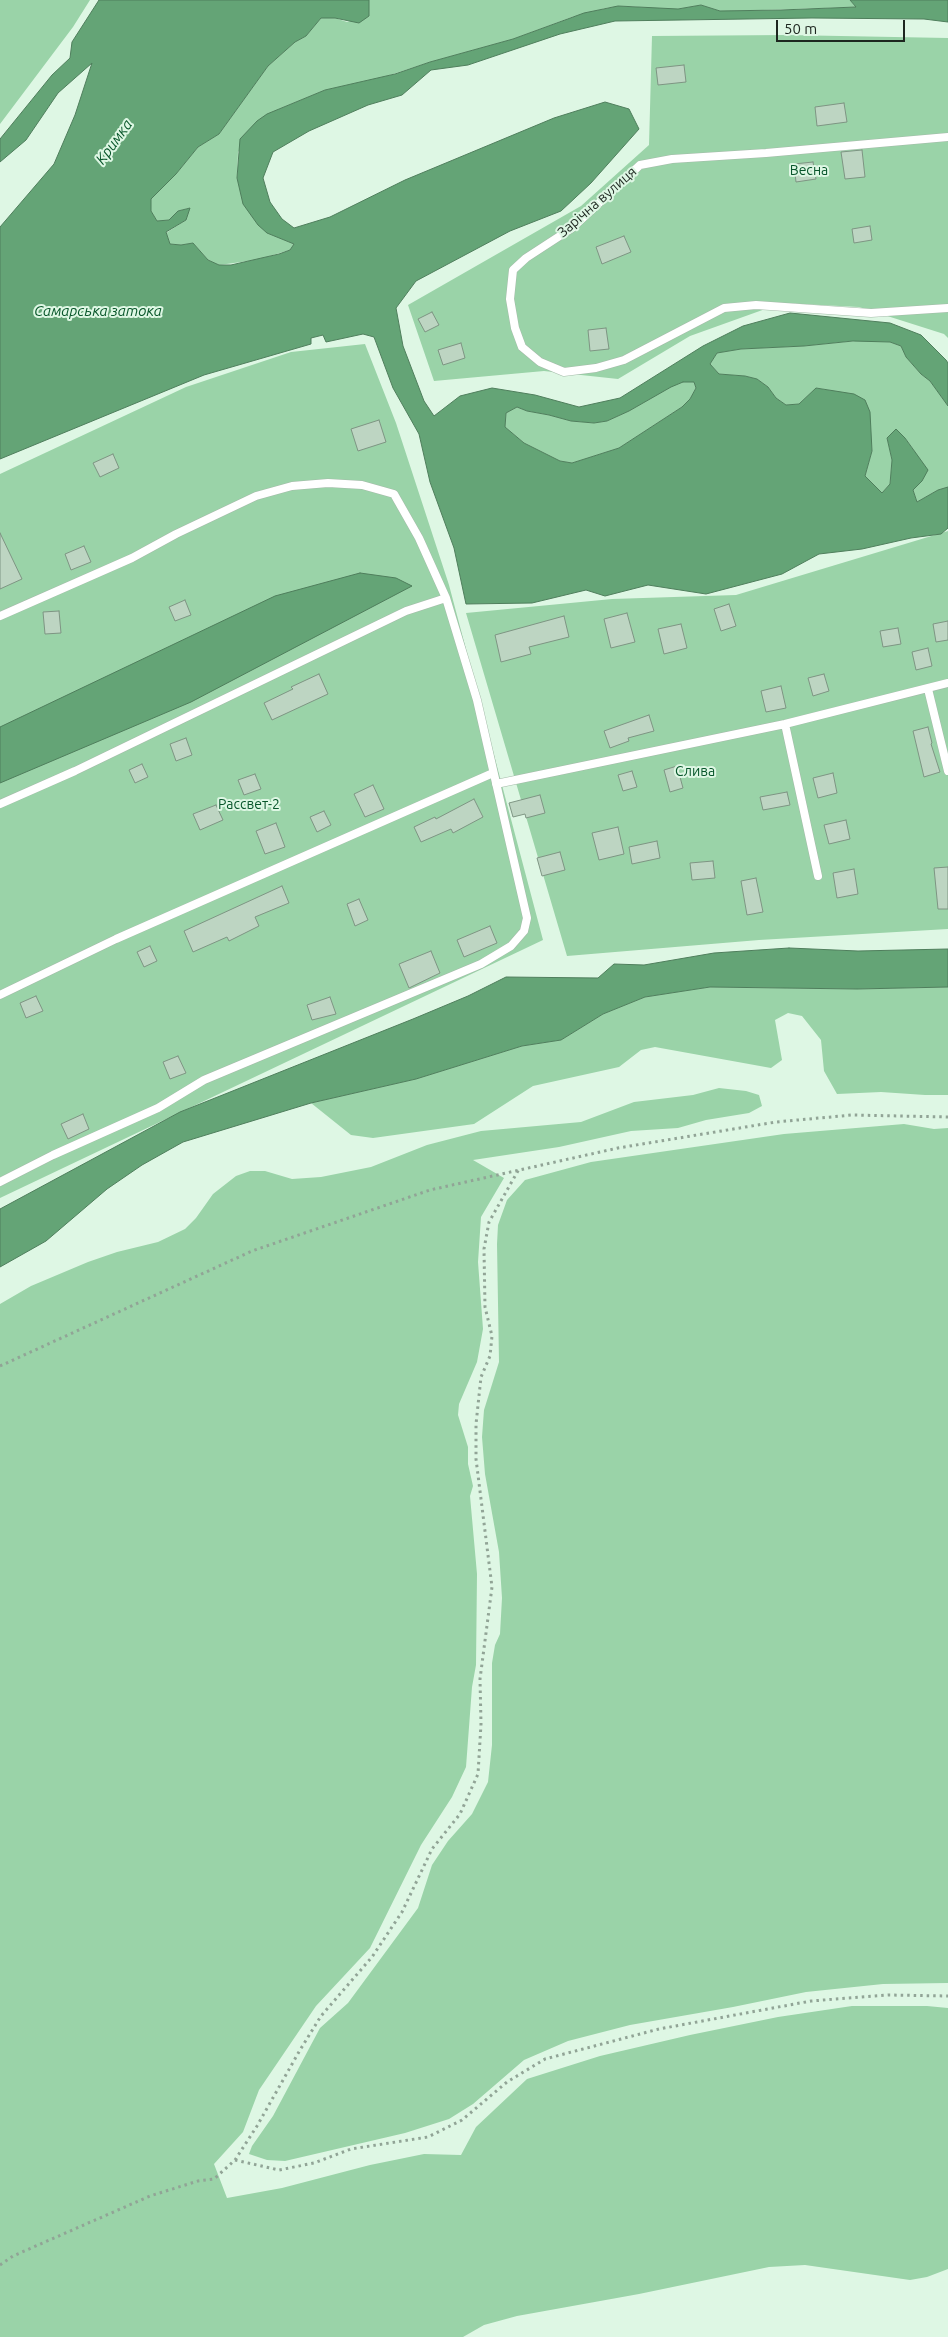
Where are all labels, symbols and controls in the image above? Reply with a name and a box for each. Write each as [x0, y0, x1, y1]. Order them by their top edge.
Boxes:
scale bar [778, 10, 907, 42]
text: 50 m [784, 20, 817, 37]
water label: Кримка [92, 116, 136, 168]
park label: Весна [790, 162, 828, 178]
street label: Зарічна вулиця [554, 163, 640, 241]
water label: Самарська затока [34, 302, 162, 320]
park label: Слива [675, 763, 715, 779]
park label: Рассвет-2 [218, 796, 280, 812]

